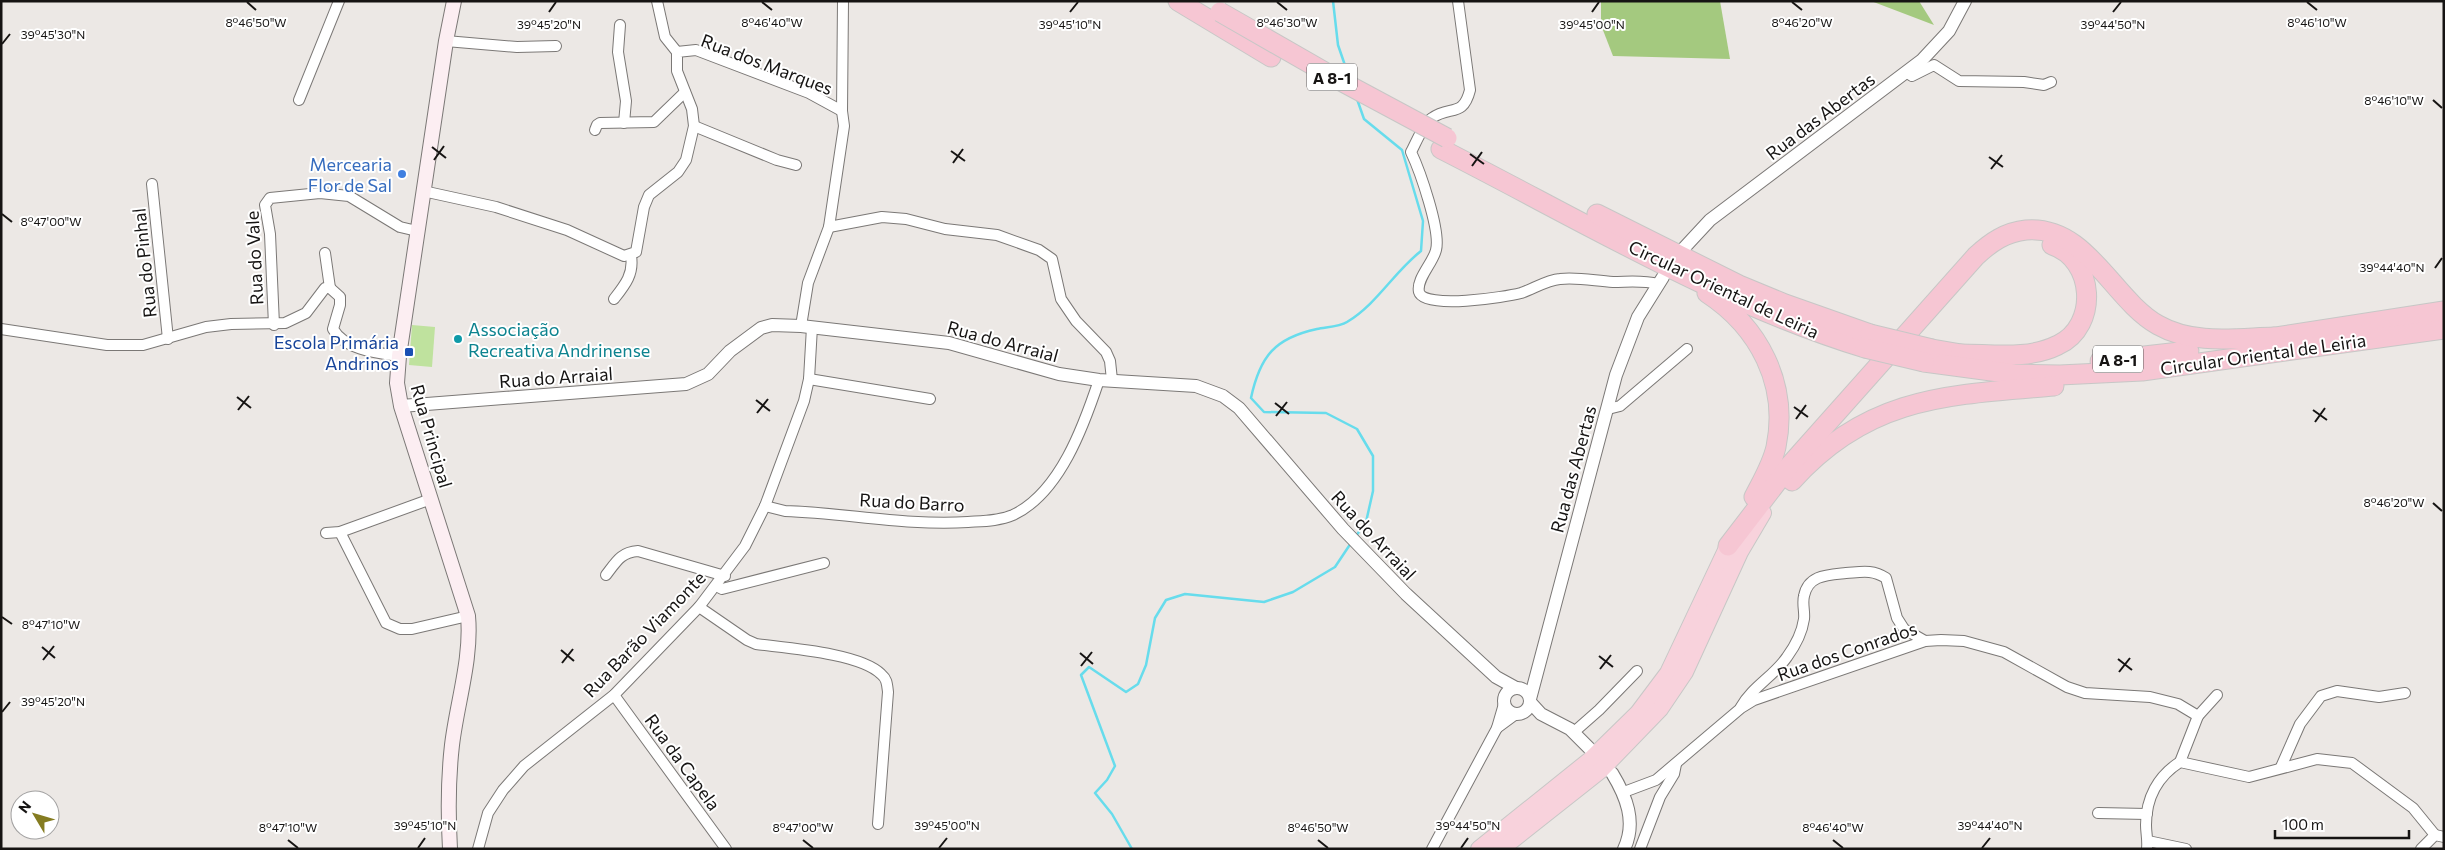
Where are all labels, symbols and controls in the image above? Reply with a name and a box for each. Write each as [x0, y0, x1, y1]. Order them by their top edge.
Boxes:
text: 8°46'50"W [225, 15, 287, 29]
text: 8°46'40"W [741, 15, 803, 29]
text: 8°46'30"W [1256, 15, 1318, 29]
text: 8°46'20"W [1772, 15, 1832, 29]
text: 8°46'10"W [2287, 15, 2347, 29]
text: 39°45'20"N [517, 17, 581, 31]
text: 39°45'10"N [1039, 17, 1101, 31]
text: 39°45'00"N [1559, 17, 1625, 31]
text: 39°44'50"N [2081, 17, 2145, 31]
text: 39°45'30"N [21, 27, 85, 41]
street label: Rua dos Marques [698, 29, 836, 99]
road number: A 8-1 [1307, 64, 1357, 90]
street label: Rua das Abertas [1761, 68, 1879, 164]
text: 8°46'10"W [2364, 93, 2424, 107]
place label: Mercearia Flor de Sal [308, 153, 392, 196]
marker: Mercearia Flor de Sal [396, 168, 408, 180]
street label: Rua do Pinhal [127, 207, 161, 319]
street label: Rua do Vale [241, 210, 267, 306]
text: 8°47'00"W [21, 214, 82, 228]
street label: Circular Oriental de Leiria [1625, 235, 1823, 343]
text: 39°44'40"N [2359, 260, 2425, 274]
street label: Rua do Arraial [945, 316, 1061, 366]
place label: Associação Recreativa Andrinense [468, 318, 650, 361]
street label: Circular Oriental de Leiria [2159, 329, 2367, 379]
place label: Escola Primária Andrinos [274, 331, 399, 374]
marker: Associação Recreativa Andrinense [452, 333, 464, 345]
marker: Escola Primária Andrinos [403, 346, 415, 358]
road number: A 8-1 [2093, 346, 2143, 372]
street label: Rua do Arraial [498, 362, 614, 392]
street label: Rua Principal [407, 382, 457, 490]
street label: Rua das Abertas [1545, 403, 1601, 535]
street label: Rua do Arraial [1327, 486, 1421, 584]
street label: Rua do Barro [859, 488, 965, 516]
text: 8°46'20"W [2364, 495, 2424, 509]
street label: Rua Barão Viamonte [578, 567, 710, 701]
text: 8°47'10"W [22, 617, 80, 631]
street label: Rua dos Conrados [1774, 617, 1920, 685]
text: 39°45'20"N [21, 694, 85, 708]
street label: Rua da Capela [641, 709, 725, 815]
north arrow [10, 790, 60, 840]
text: N [14, 797, 34, 816]
scale bar [2275, 808, 2409, 840]
text: 100 m [2282, 815, 2324, 833]
text: 39°45'10"N [394, 818, 456, 832]
text: 39°45'00"N [914, 818, 980, 832]
text: 39°44'50"N [1436, 818, 1500, 832]
text: 39°44'40"N [1957, 818, 2023, 832]
text: 8°47'10"W [259, 820, 317, 834]
text: 8°47'00"W [773, 820, 834, 834]
text: 8°46'50"W [1287, 820, 1349, 834]
text: 8°46'40"W [1802, 820, 1864, 834]

